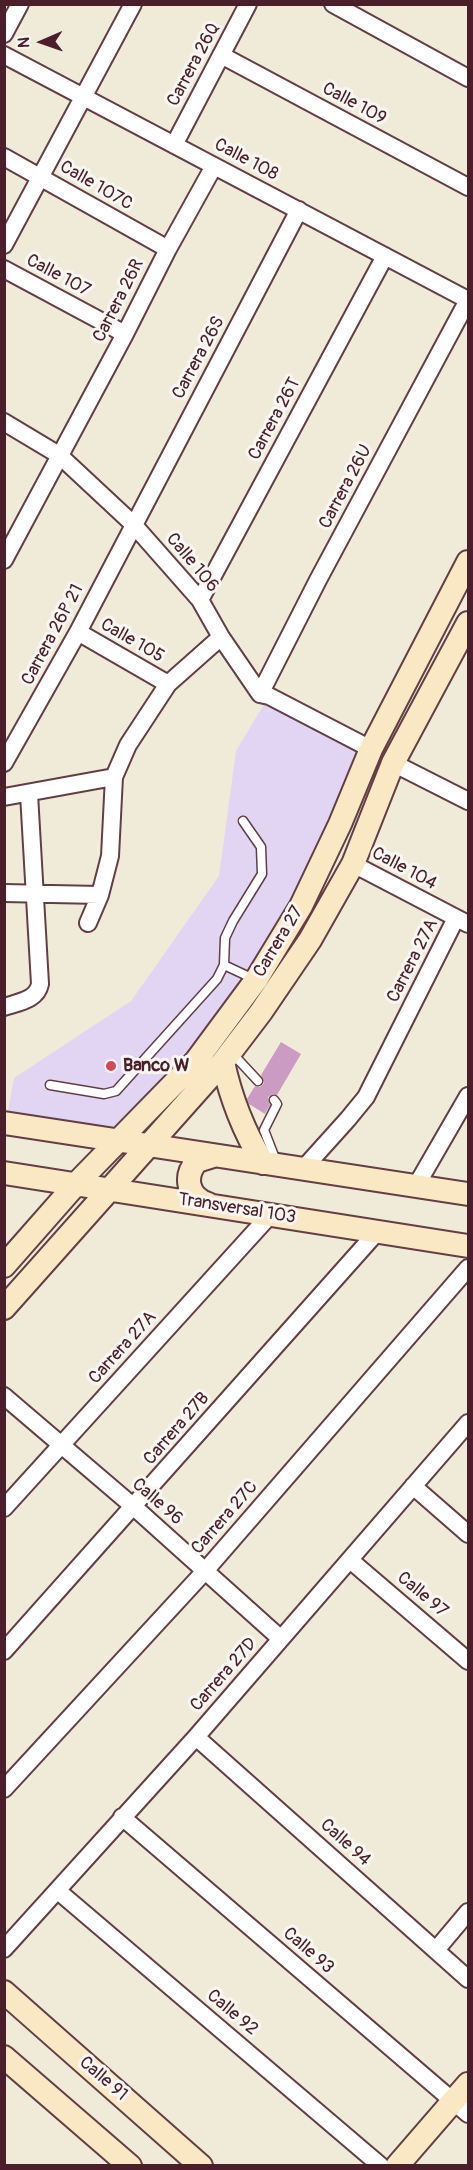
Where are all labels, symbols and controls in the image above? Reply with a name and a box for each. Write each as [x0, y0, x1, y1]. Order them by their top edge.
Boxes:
north arrow [12, 12, 72, 72]
street label: Carrera 26Q [163, 20, 225, 110]
text: N [14, 37, 34, 48]
street label: Calle 109 [318, 78, 390, 130]
street label: Calle 108 [210, 134, 282, 186]
street label: Calle 107C [56, 156, 136, 216]
street label: Calle 107 [22, 250, 94, 302]
street label: Carrera 26R [89, 256, 149, 346]
street label: Carrera 26S [168, 313, 230, 403]
street label: Carrera 26T [244, 374, 306, 464]
street label: Carrera 26U [315, 441, 377, 533]
street label: Calle 106 [161, 529, 223, 597]
street label: Carrera 26P 21 [17, 581, 89, 689]
street label: Calle 105 [96, 614, 168, 668]
street label: Calle 104 [368, 843, 440, 895]
street label: Carrera 27 [249, 903, 309, 981]
street label: Carrera 27A [383, 916, 443, 1006]
place label: Banco W [123, 1055, 189, 1077]
marker: Banco W [104, 1059, 118, 1073]
street label: Transversal 103 [177, 1189, 297, 1229]
street label: Carrera 27A [85, 1307, 161, 1389]
street label: Carrera 27B [140, 1388, 214, 1470]
street label: Calle 96 [127, 1474, 187, 1530]
street label: Carrera 27C [187, 1477, 263, 1559]
street label: Calle 97 [392, 1568, 452, 1622]
street label: Carrera 27D [186, 1634, 262, 1716]
street label: Calle 94 [315, 1815, 375, 1871]
street label: Calle 93 [278, 1923, 338, 1979]
street label: Calle 92 [202, 1985, 262, 2041]
street label: Calle 91 [74, 2052, 132, 2106]

